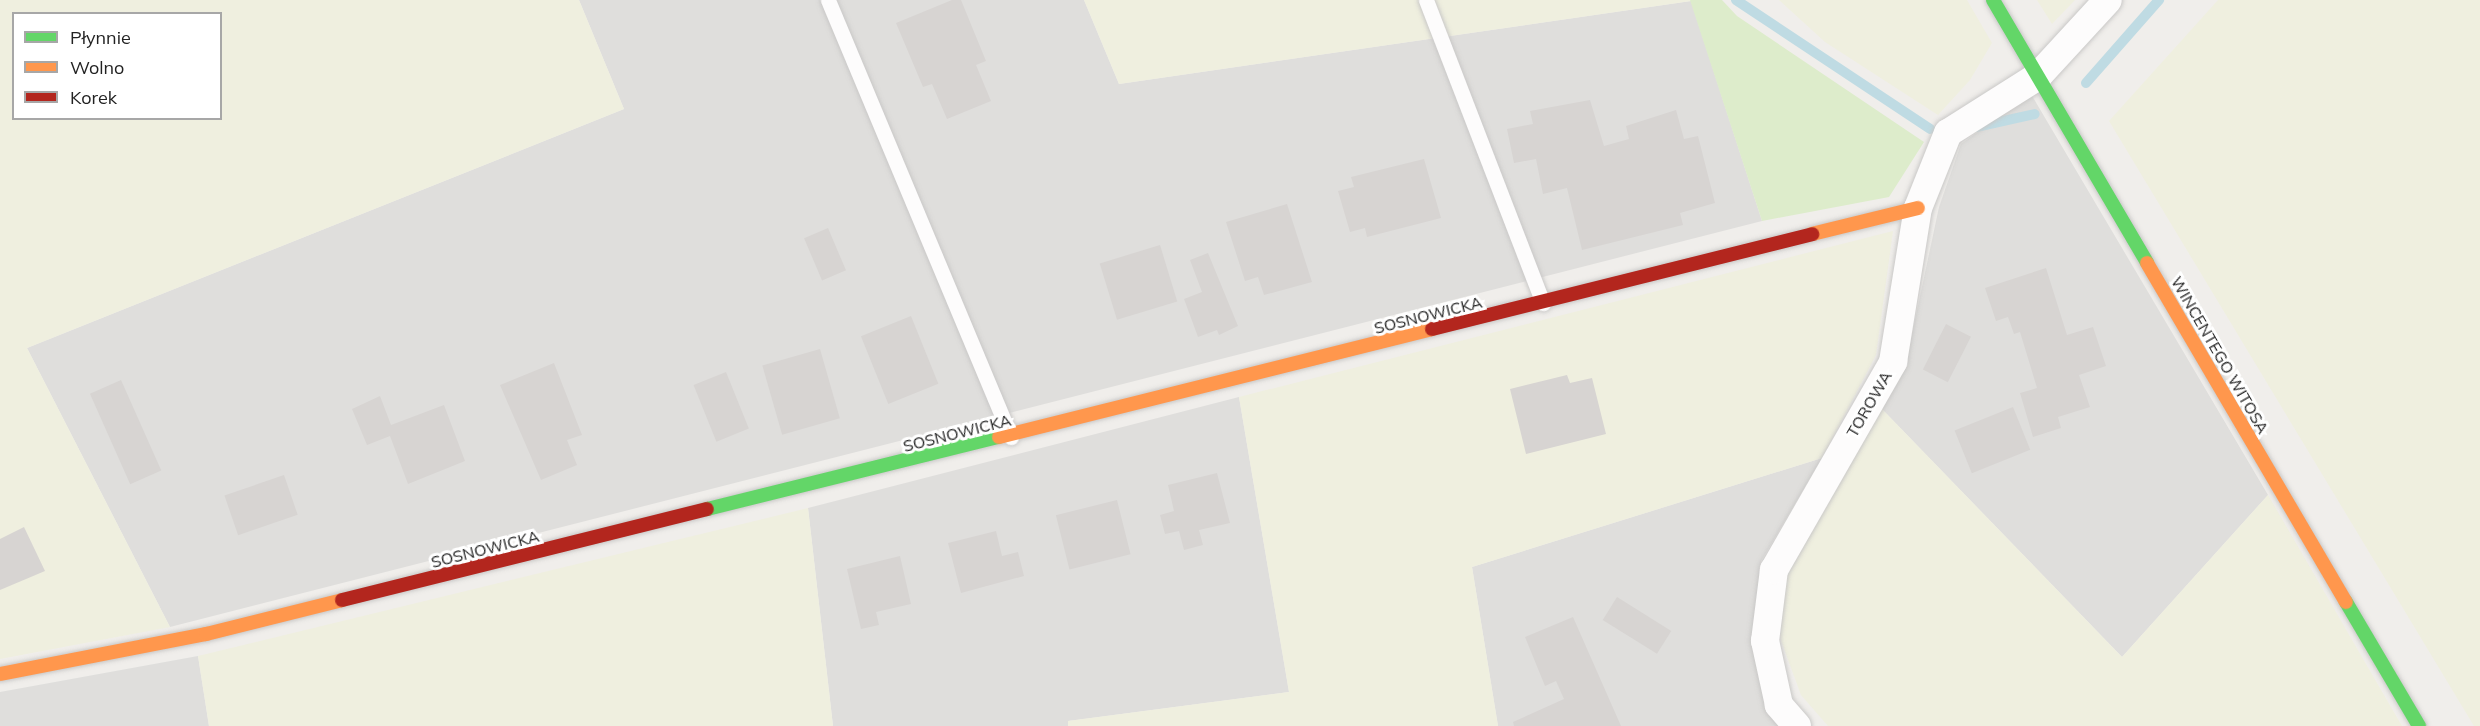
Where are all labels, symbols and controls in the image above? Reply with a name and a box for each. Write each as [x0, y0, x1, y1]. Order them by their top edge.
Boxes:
legend [12, 12, 222, 120]
text: Płynnie [70, 26, 131, 49]
text: Wolno [70, 56, 124, 79]
text: Korek [70, 86, 117, 109]
street label: WINCENTEGO WITOSA [2167, 273, 2273, 437]
street label: SOSNOWICKA [1372, 292, 1484, 338]
street label: TOROWA [1842, 368, 1896, 440]
street label: SOSNOWICKA [901, 410, 1013, 456]
street label: SOSNOWICKA [429, 526, 541, 572]

